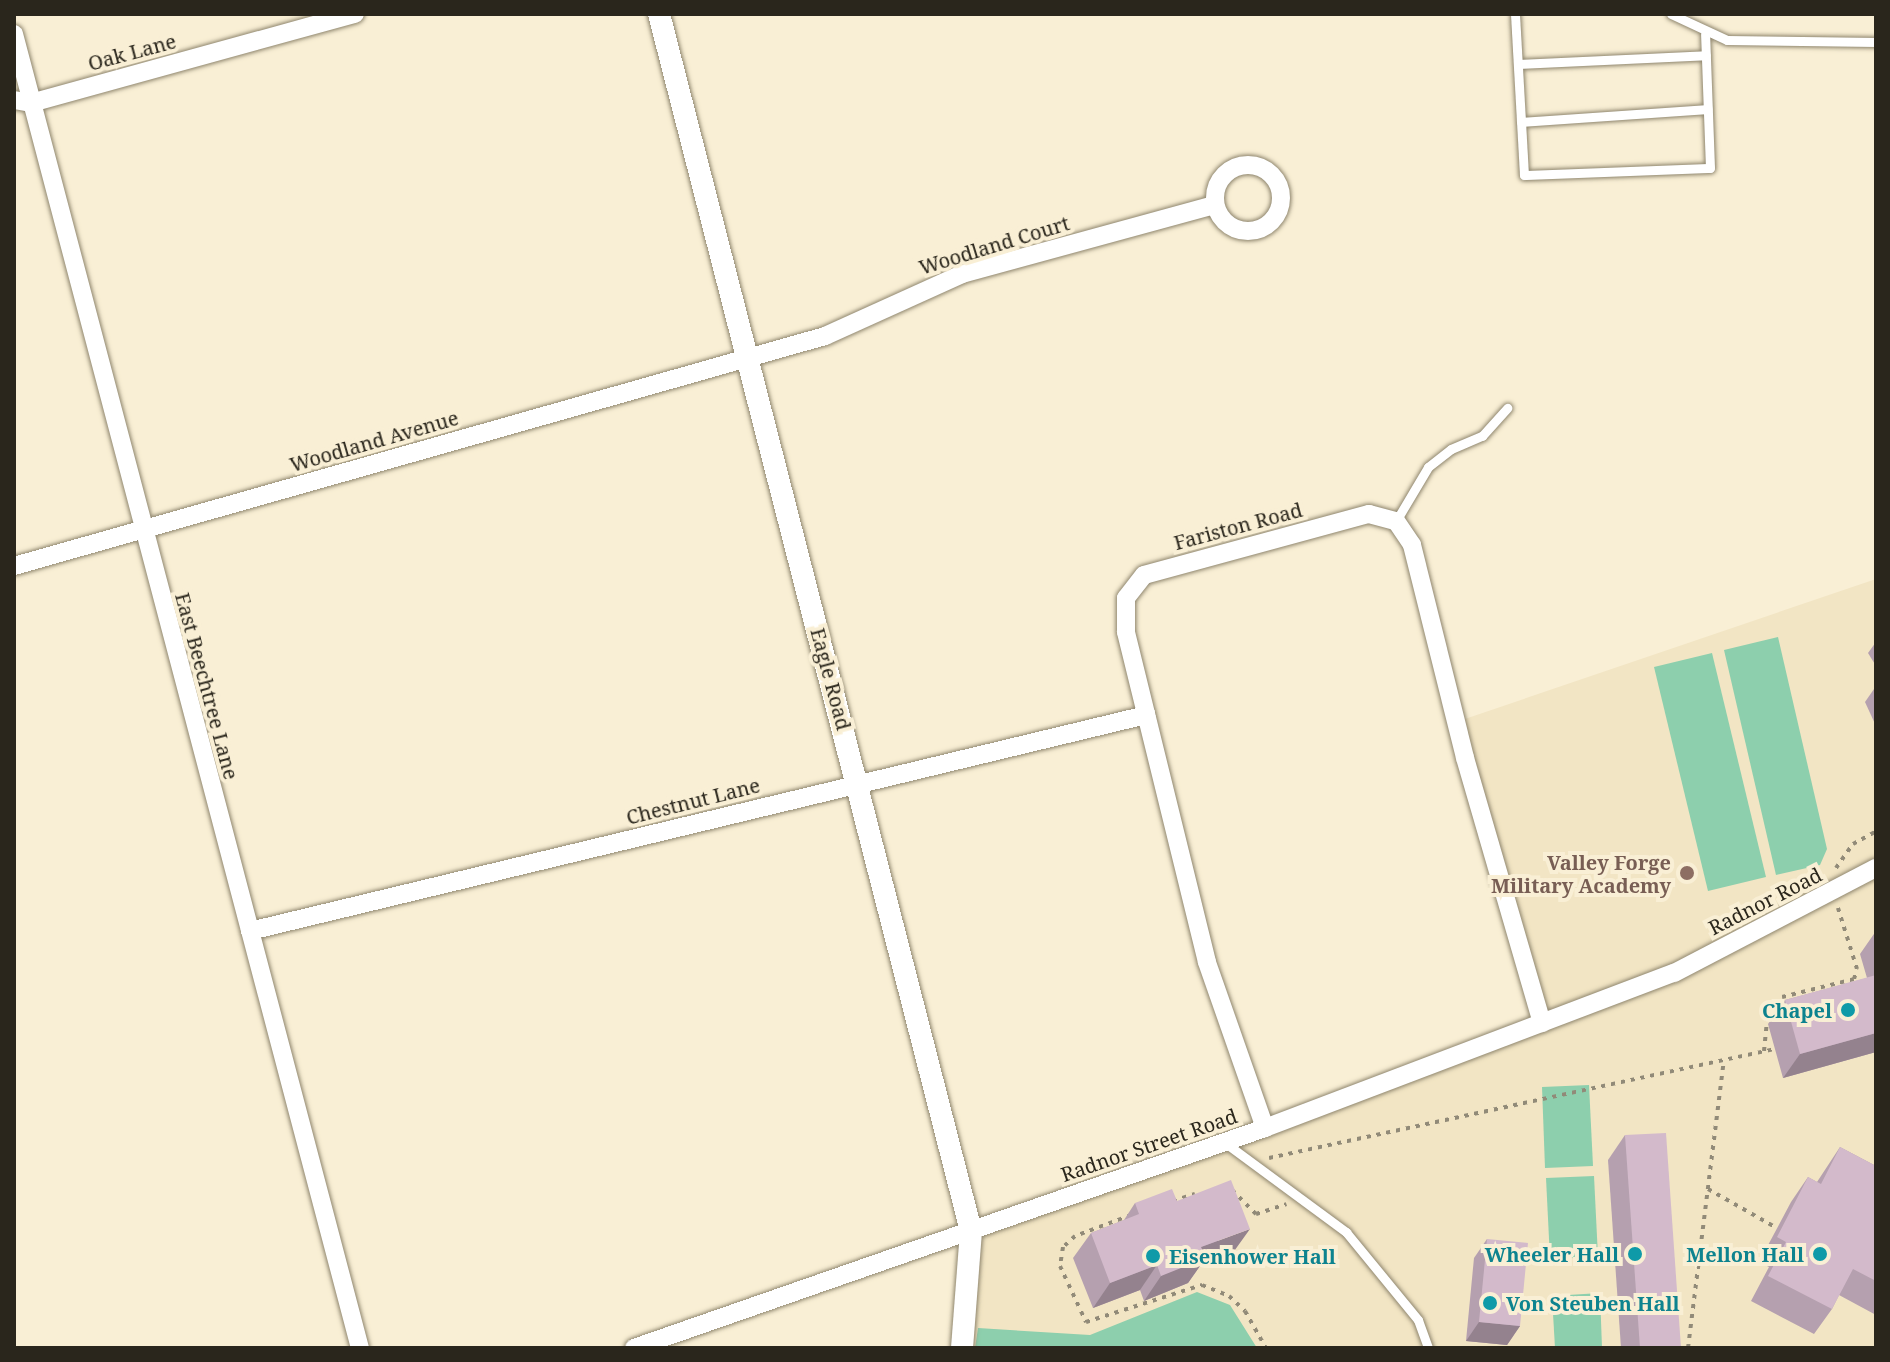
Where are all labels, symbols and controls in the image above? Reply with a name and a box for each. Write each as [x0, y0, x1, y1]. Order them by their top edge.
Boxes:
street label: Oak Lane [85, 29, 179, 75]
street label: Woodland Court [916, 211, 1072, 279]
street label: Woodland Avenue [287, 405, 461, 477]
street label: Fariston Road [1171, 497, 1305, 555]
street label: East Beechtree Lane [171, 590, 243, 782]
street label: Eagle Road [806, 625, 856, 733]
street label: Chestnut Lane [624, 773, 762, 829]
place label: Valley Forge Military Academy [1491, 850, 1671, 897]
street label: Radnor Road [1704, 862, 1826, 940]
marker: Valley Forge Military Academy [1678, 864, 1696, 882]
place label: Chapel [1762, 998, 1832, 1022]
marker: Chapel [1839, 1001, 1857, 1019]
street label: Radnor Street Road [1058, 1104, 1240, 1186]
place label: Wheeler Hall [1485, 1242, 1619, 1266]
place label: Mellon Hall [1686, 1242, 1804, 1266]
place label: Eisenhower Hall [1169, 1244, 1336, 1268]
marker: Wheeler Hall [1626, 1245, 1644, 1263]
marker: Mellon Hall [1811, 1245, 1829, 1263]
marker: Eisenhower Hall [1144, 1247, 1162, 1265]
place label: Von Steuben Hall [1506, 1291, 1679, 1315]
marker: Von Steuben Hall [1481, 1294, 1499, 1312]

